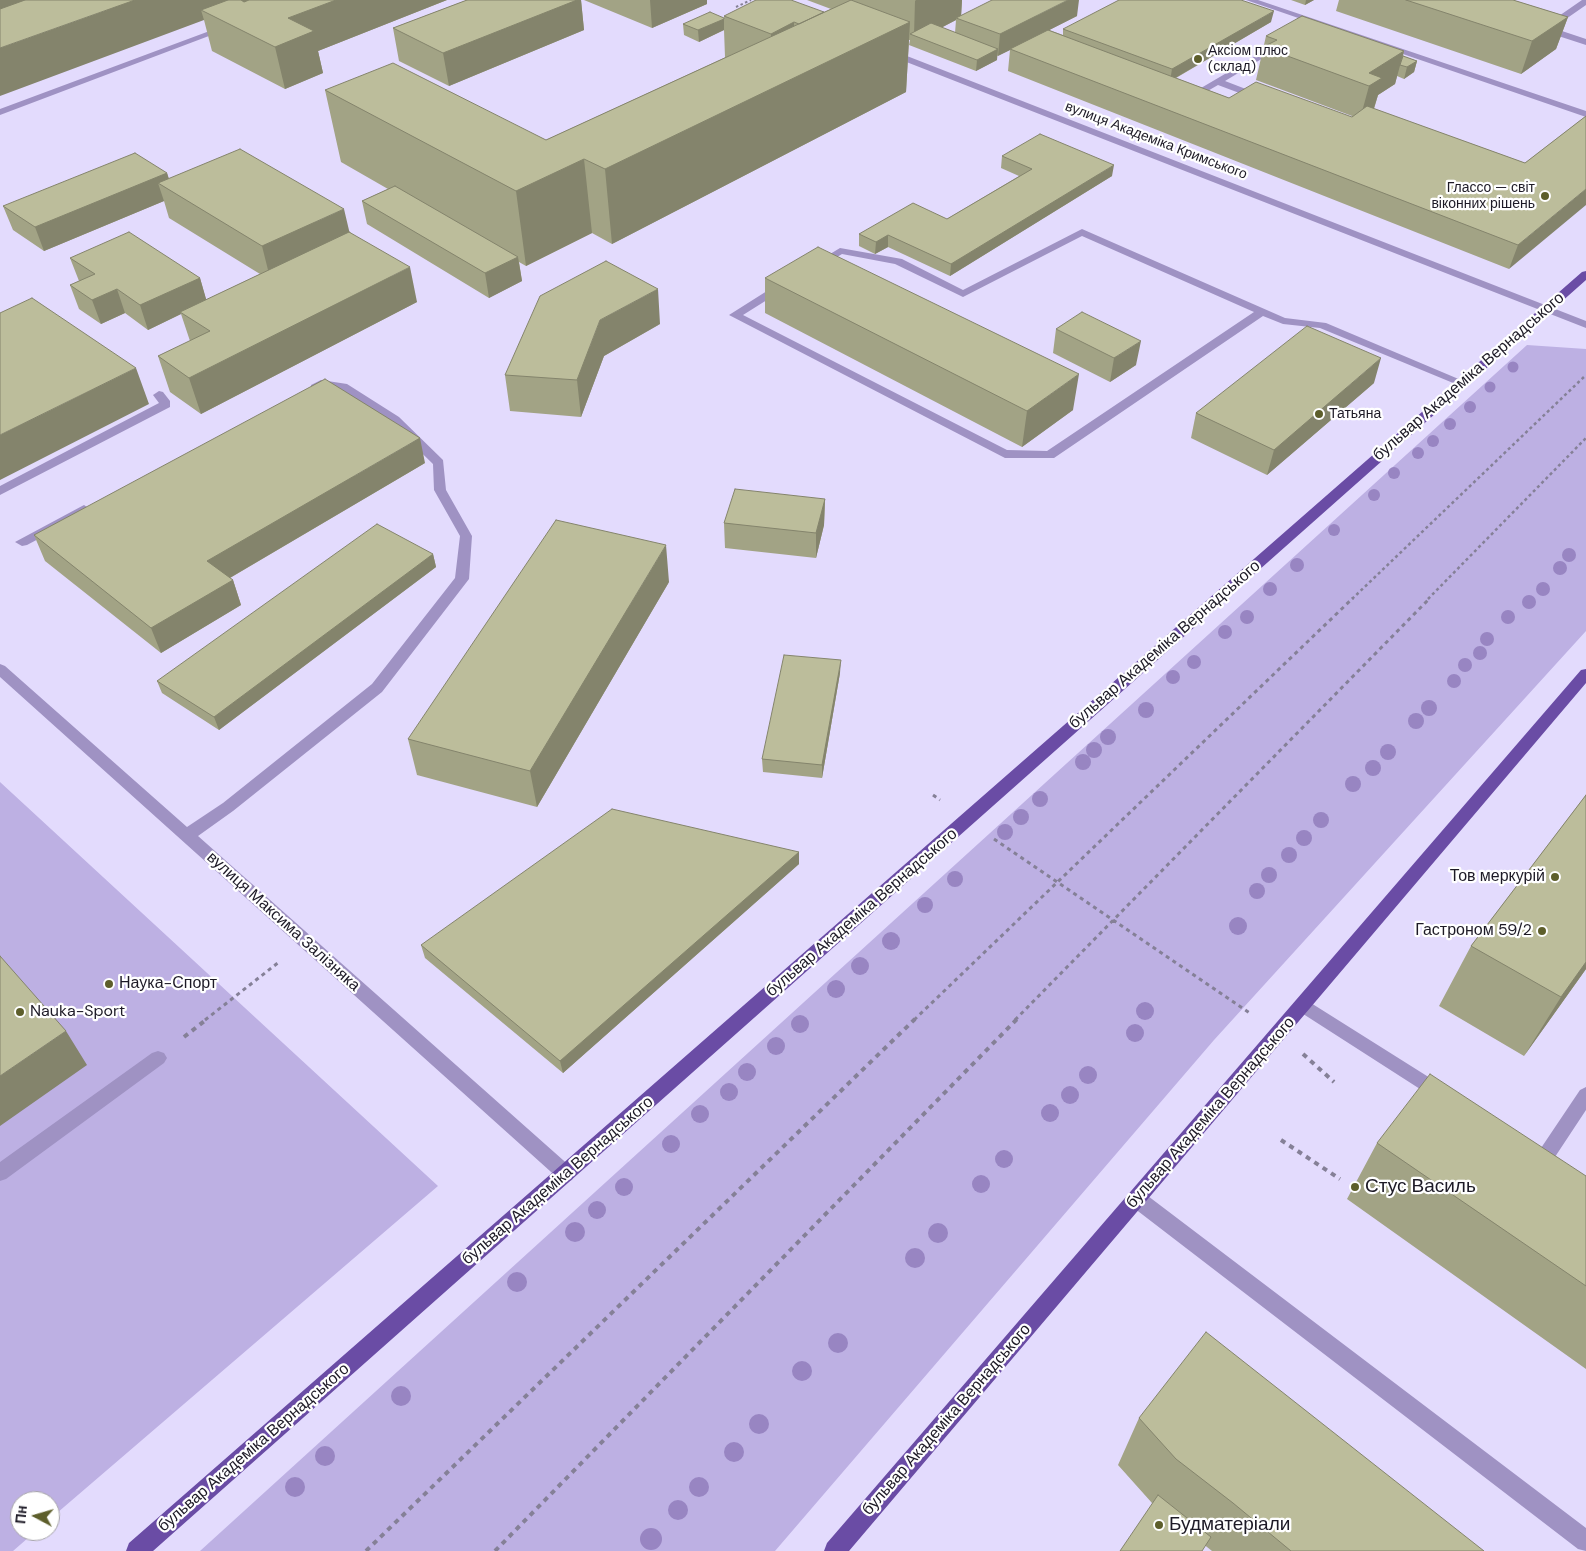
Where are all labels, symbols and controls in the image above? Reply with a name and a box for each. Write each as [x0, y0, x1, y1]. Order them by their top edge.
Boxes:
place label: Аксіом плюс (склад) [1208, 43, 1288, 75]
marker: Аксіом плюс (склад) [1192, 53, 1204, 65]
street label: вулиця Академіка Кримського [1063, 98, 1249, 184]
place label: Глассо — світ віконних рішень [1431, 180, 1535, 212]
marker: Глассо — світ віконних рішень [1539, 190, 1551, 202]
street label: бульвар Академіка Вернадського [1369, 289, 1569, 465]
place label: Татьяна [1329, 406, 1381, 422]
marker: Татьяна [1313, 408, 1325, 420]
street label: бульвар Академіка Вернадського [1065, 557, 1265, 733]
street label: бульвар Академіка Вернадського [762, 825, 962, 1001]
street label: вулиця Максима Залізняка [202, 848, 364, 996]
place label: Тов меркурій [1450, 867, 1545, 887]
marker: Тов меркурій [1549, 871, 1561, 883]
place label: Гастроном 59/2 [1415, 921, 1532, 941]
marker: Гастроном 59/2 [1536, 925, 1548, 937]
place label: Наука-Спорт [119, 974, 217, 994]
marker: Наука-Спорт [103, 978, 115, 990]
place label: Nauka-Sport [30, 1002, 125, 1022]
marker: Nauka-Sport [14, 1006, 26, 1018]
street label: бульвар Академіка Вернадського [1123, 1013, 1299, 1213]
street label: бульвар Академіка Вернадського [458, 1093, 658, 1269]
place label: Стус Василь [1365, 1176, 1476, 1198]
marker: Стус Василь [1349, 1181, 1361, 1193]
street label: бульвар Академіка Вернадського [859, 1320, 1035, 1520]
street label: бульвар Академіка Вернадського [154, 1360, 354, 1536]
north arrow [10, 1491, 60, 1541]
text: Пн [11, 1504, 31, 1525]
place label: Будматеріали [1169, 1514, 1290, 1536]
marker: Будматеріали [1153, 1519, 1165, 1531]

